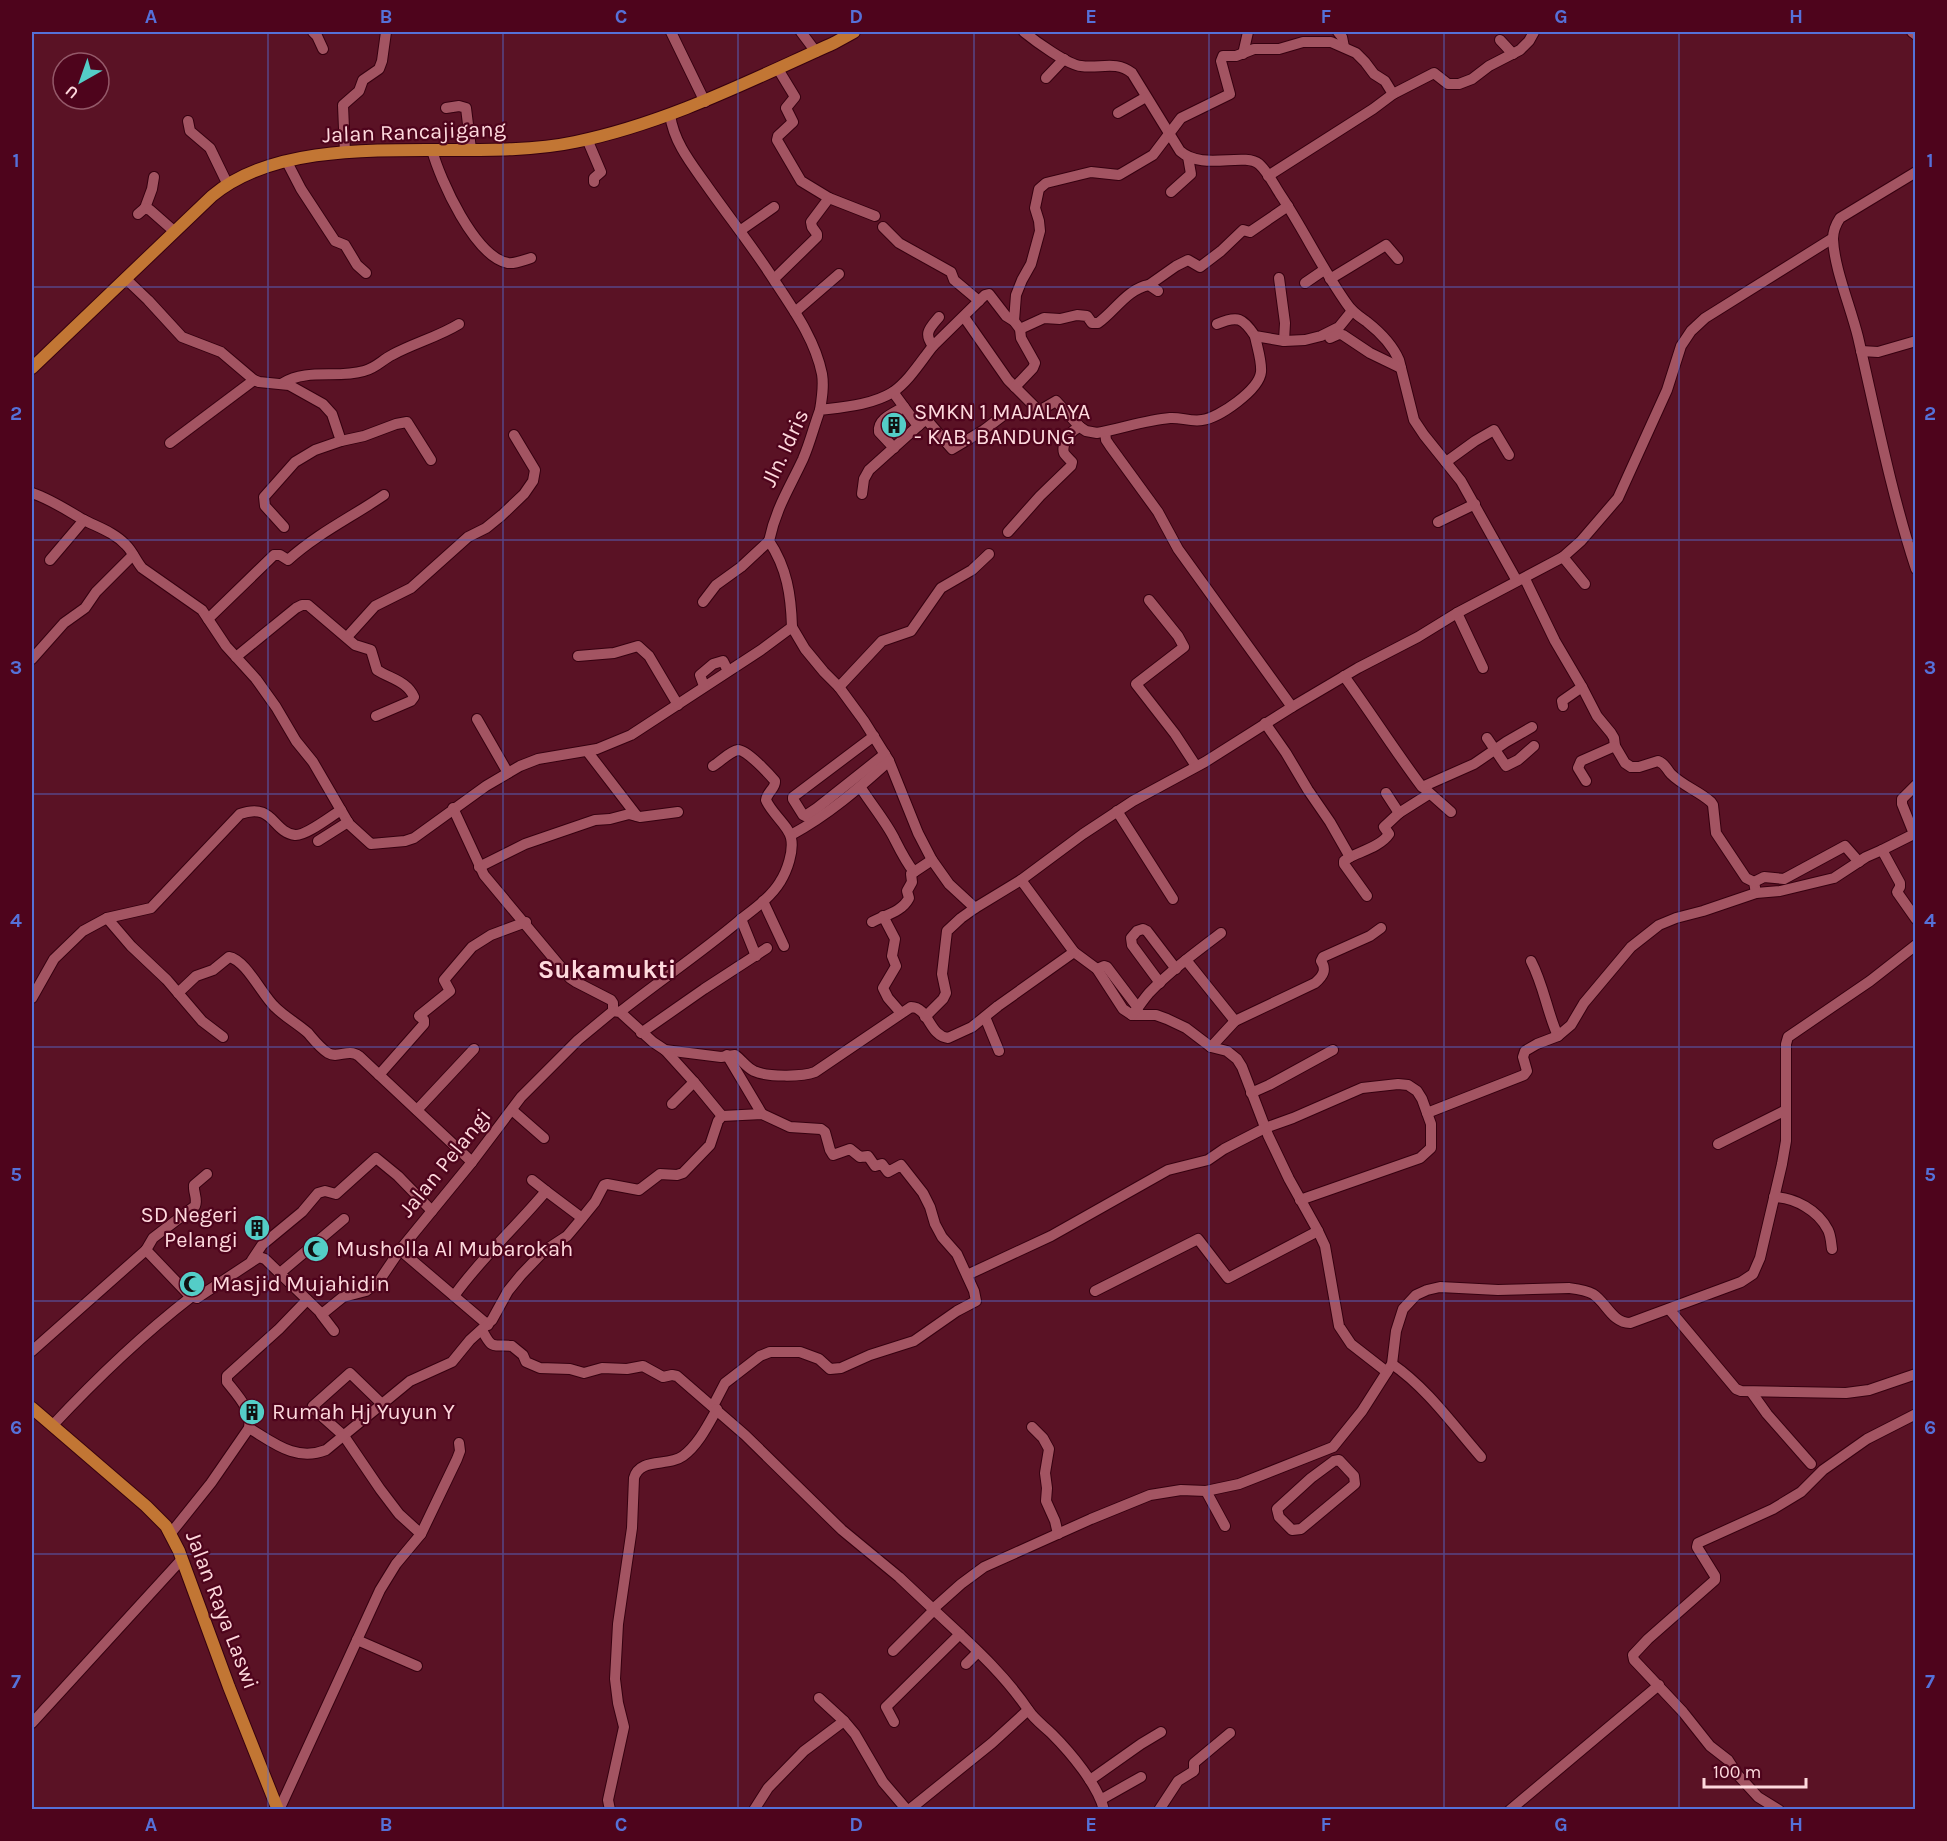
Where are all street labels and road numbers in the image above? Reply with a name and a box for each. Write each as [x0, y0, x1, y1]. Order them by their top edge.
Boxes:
street label: Jalan Rancajigang [322, 116, 507, 148]
street label: Jln. Idris [756, 405, 814, 491]
street label: Jalan Pelangi [393, 1104, 497, 1222]
street label: Jalan Raya Laswi [180, 1527, 264, 1693]

